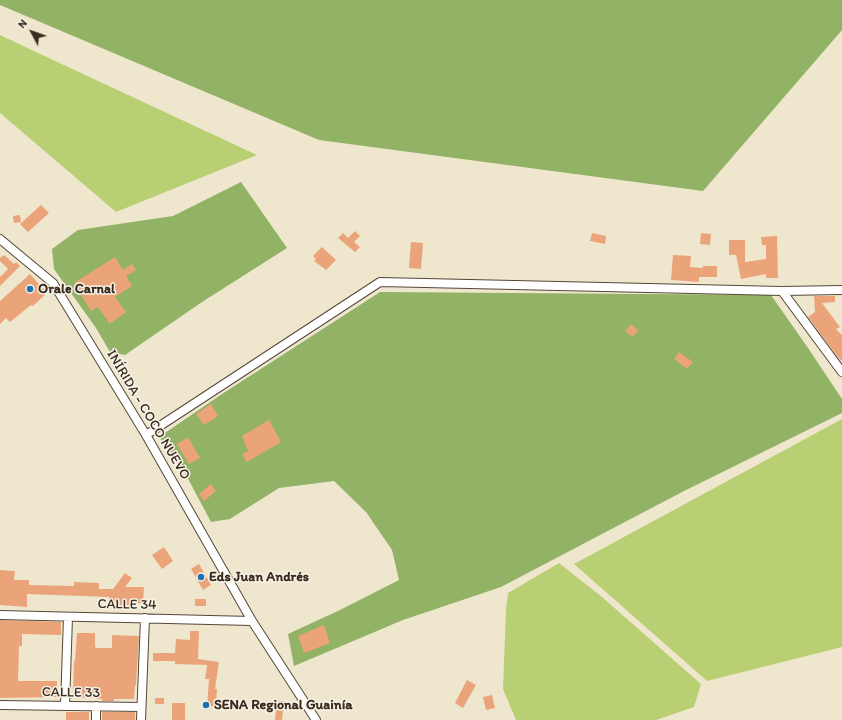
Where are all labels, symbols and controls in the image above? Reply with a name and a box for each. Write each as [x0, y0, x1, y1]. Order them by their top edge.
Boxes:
north arrow [12, 12, 52, 52]
text: N [15, 17, 30, 31]
place label: Orale Carnal [38, 281, 115, 297]
marker: Orale Carnal [25, 284, 35, 294]
street label: INÍRIDA - COCO NUEVO [103, 347, 193, 483]
place label: Eds Juan Andrés [209, 569, 309, 585]
marker: Eds Juan Andrés [196, 572, 206, 582]
street label: CALLE 34 [97, 596, 157, 614]
street label: CALLE 33 [42, 684, 100, 702]
place label: SENA Regional Guainía [214, 697, 353, 713]
marker: SENA Regional Guainía [201, 700, 211, 710]

